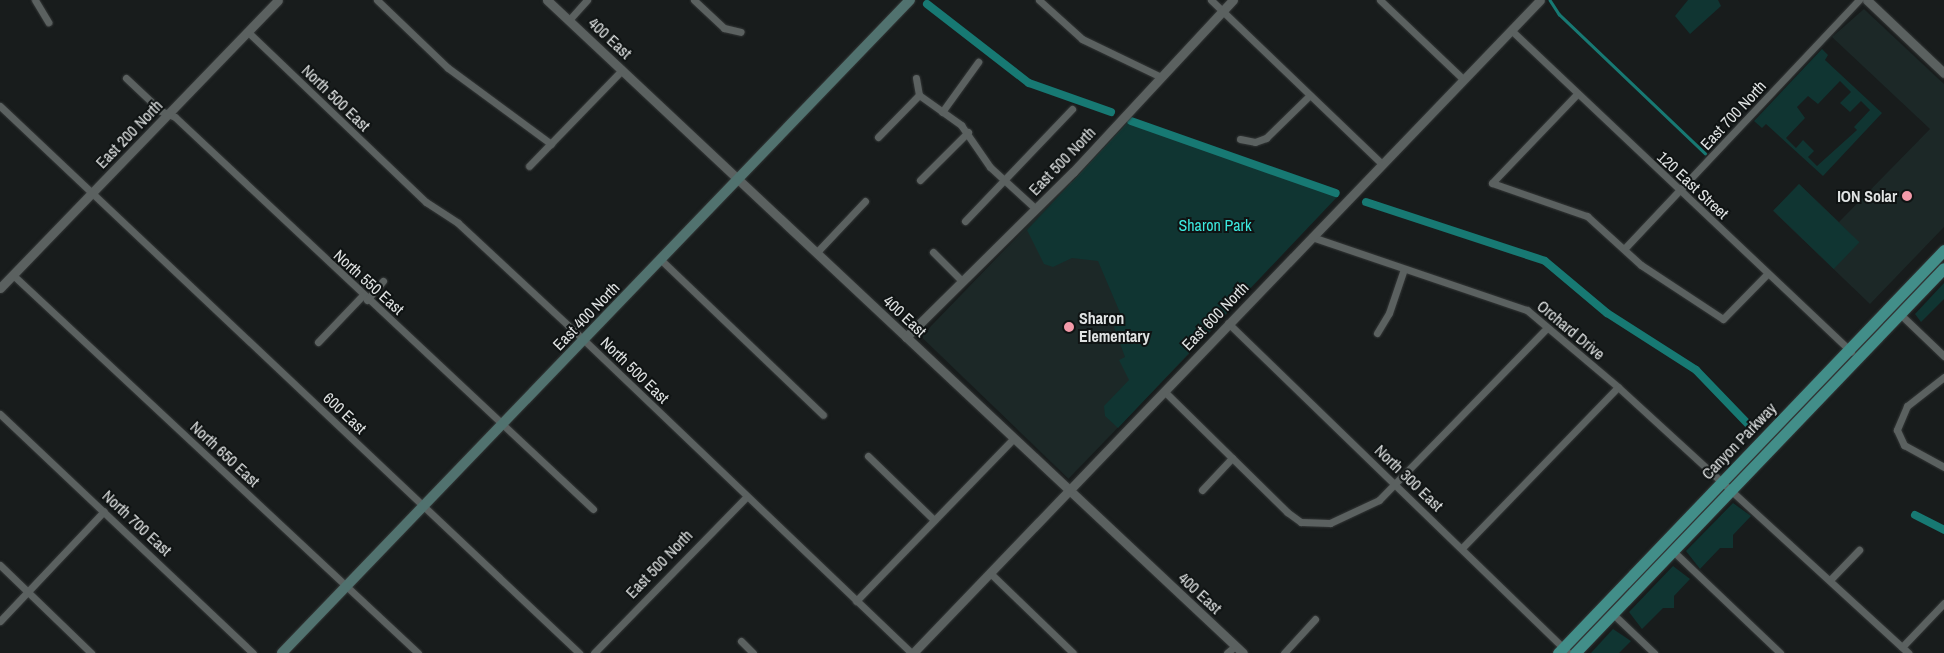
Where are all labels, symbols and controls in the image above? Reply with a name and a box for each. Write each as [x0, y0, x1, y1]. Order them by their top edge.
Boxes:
street label: 400 East [585, 13, 635, 63]
street label: North 500 East [298, 61, 374, 135]
street label: East 700 North [1696, 76, 1770, 154]
street label: East 200 North [92, 96, 166, 172]
street label: East 500 North [1025, 123, 1099, 199]
street label: 120 East Street [1653, 147, 1733, 223]
place label: ION Solar [1837, 186, 1897, 206]
marker: ION Solar [1901, 190, 1913, 202]
park label: Sharon Park [1179, 215, 1251, 235]
street label: North 550 East [330, 246, 408, 318]
street label: East 400 North [549, 278, 623, 354]
street label: East 600 North [1178, 278, 1252, 354]
street label: 400 East [880, 291, 930, 341]
street label: Orchard Drive [1533, 296, 1609, 364]
place label: Sharon Elementary [1079, 308, 1150, 346]
marker: Sharon Elementary [1063, 321, 1075, 333]
street label: North 500 East [597, 333, 673, 407]
street label: 600 East [320, 388, 370, 438]
street label: Canyon Parkway [1698, 399, 1780, 483]
street label: North 650 East [186, 417, 264, 491]
street label: North 300 East [1371, 441, 1447, 515]
street label: North 700 East [98, 486, 176, 560]
street label: East 500 North [622, 526, 696, 602]
street label: 400 East [1175, 568, 1225, 618]

